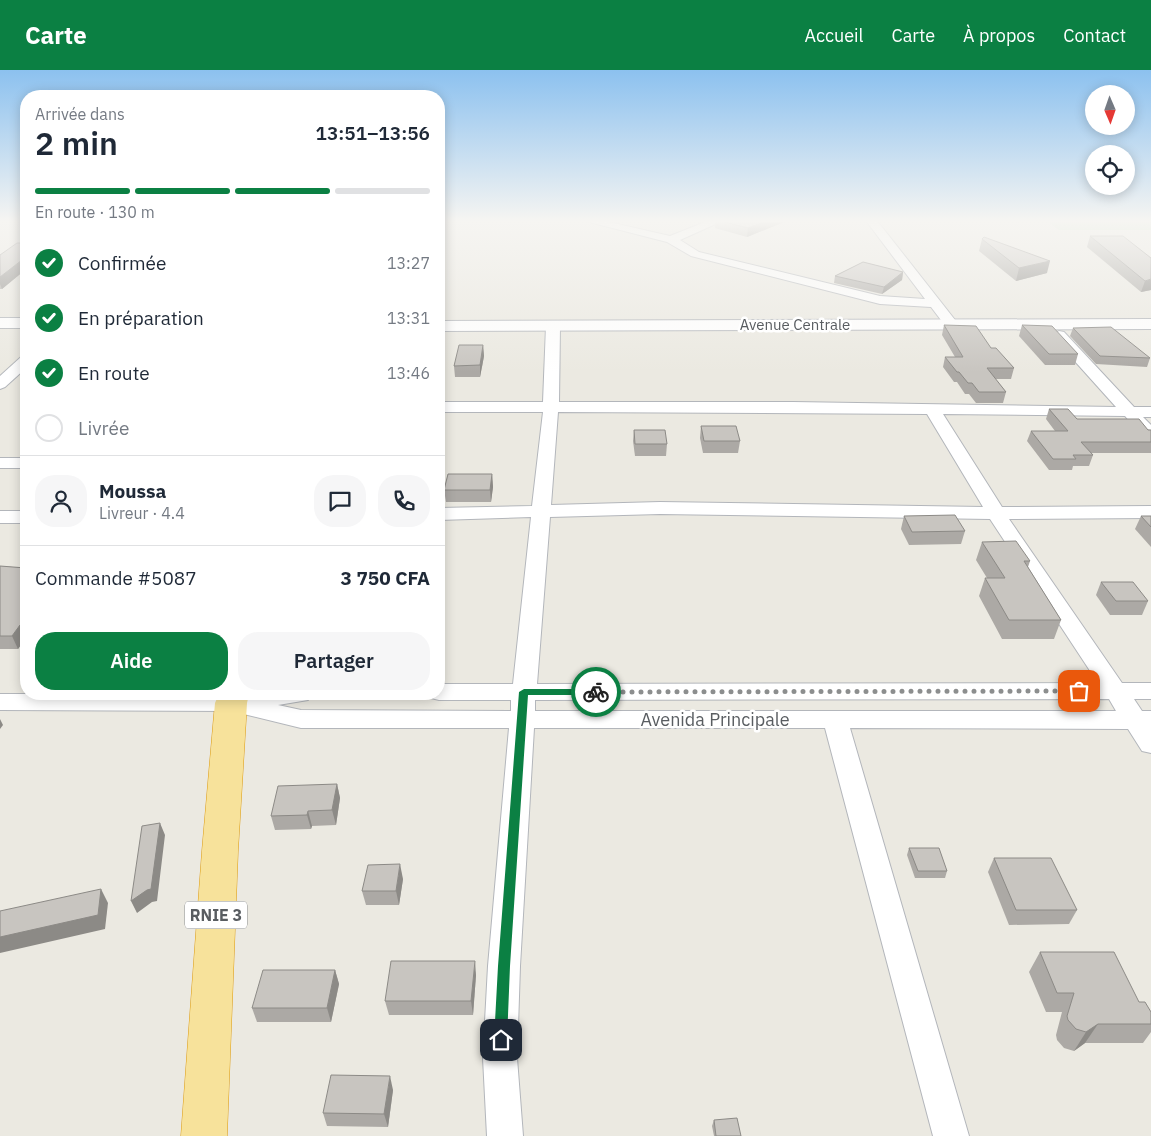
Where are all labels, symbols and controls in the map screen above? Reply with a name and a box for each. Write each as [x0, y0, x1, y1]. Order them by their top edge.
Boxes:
text: Carte [25, 19, 87, 51]
text: Accueil [804, 24, 863, 47]
text: Carte [891, 24, 935, 47]
text: À propos [963, 24, 1035, 47]
text: Contact [1063, 24, 1126, 47]
north arrow [1085, 85, 1135, 135]
map controls [1085, 85, 1135, 195]
text: Arrivée dans [35, 104, 125, 124]
text: 13:51–13:56 [316, 121, 430, 145]
text: 2 min [35, 122, 118, 164]
button: locate [1085, 145, 1135, 195]
text: En route · 130 m [35, 202, 155, 222]
icon: check [35, 249, 63, 277]
text: Confirmée [78, 251, 166, 275]
text: 13:27 [387, 253, 430, 273]
icon: check [35, 304, 63, 332]
text: En préparation [78, 306, 204, 330]
text: 13:31 [387, 308, 430, 328]
street label: Avenue Centrale [740, 315, 850, 334]
icon: check [35, 359, 63, 387]
text: En route [78, 361, 150, 385]
text: 13:46 [387, 363, 430, 383]
text: Livrée [78, 416, 129, 440]
button: person [35, 475, 87, 527]
button: chat [314, 475, 366, 527]
button: phone [378, 475, 430, 527]
text: Moussa [99, 479, 166, 503]
text: Livreur · 4.4 [99, 503, 185, 523]
text: Commande #5087 [35, 566, 197, 590]
text: 3 750 CFA [341, 566, 430, 590]
button: Aide [35, 632, 228, 690]
button: Partager [238, 632, 430, 690]
courier [571, 667, 621, 717]
pin [1058, 670, 1100, 712]
icon: bag [1065, 677, 1093, 705]
icon: bike [582, 678, 610, 706]
street label: Avenida Principale [640, 708, 790, 731]
road number: RNIE 3 [185, 902, 247, 928]
pin [480, 1019, 522, 1061]
icon: home [487, 1026, 515, 1054]

